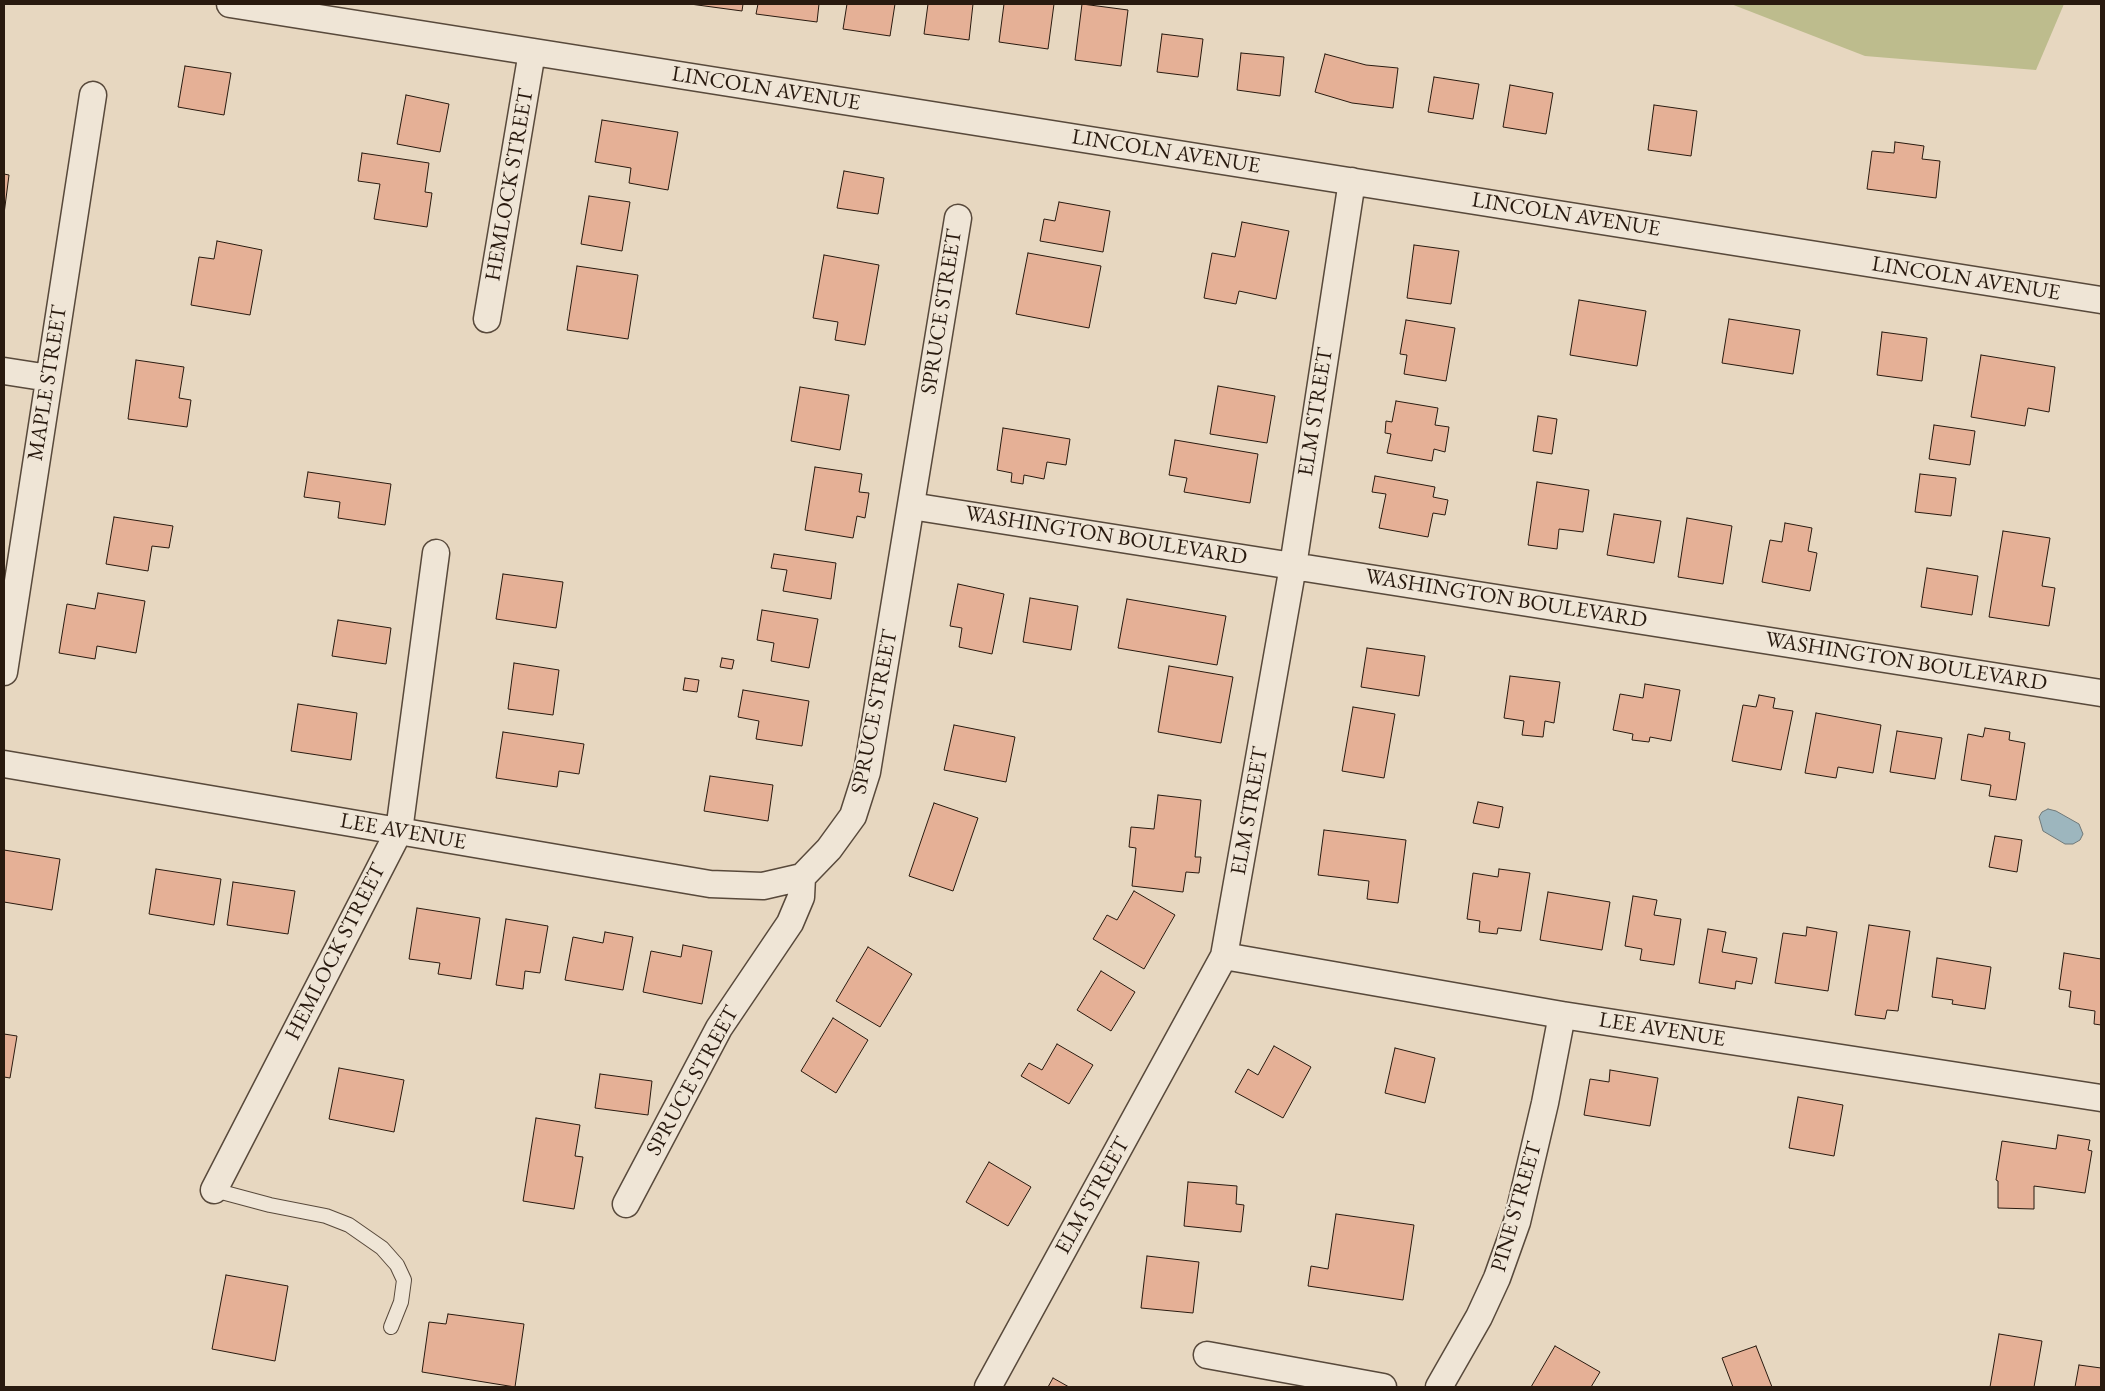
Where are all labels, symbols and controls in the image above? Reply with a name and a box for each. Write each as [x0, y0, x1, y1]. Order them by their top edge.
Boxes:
street label: LINCOLN AVENUE [670, 61, 862, 117]
street label: HEMLOCK STREET [480, 87, 540, 283]
street label: LINCOLN AVENUE [1070, 124, 1262, 180]
street label: LINCOLN AVENUE [1470, 187, 1662, 243]
street label: SPRUCE STREET [916, 227, 968, 397]
street label: LINCOLN AVENUE [1870, 251, 2062, 307]
street label: MAPLE STREET [23, 303, 73, 463]
street label: ELM STREET [1293, 346, 1339, 478]
street label: WASHINGTON BOULEVARD [963, 501, 1249, 571]
street label: WASHINGTON BOULEVARD [1363, 564, 1649, 634]
street label: WASHINGTON BOULEVARD [1763, 627, 2049, 697]
street label: SPRUCE STREET [846, 628, 904, 796]
street label: ELM STREET [1226, 745, 1274, 877]
street label: LEE AVENUE [338, 808, 468, 856]
street label: HEMLOCK STREET [280, 859, 392, 1045]
street label: SPRUCE STREET [641, 1002, 745, 1160]
street label: LEE AVENUE [1597, 1007, 1727, 1053]
street label: ELM STREET [1050, 1133, 1136, 1259]
street label: PINE STREET [1486, 1139, 1548, 1275]

